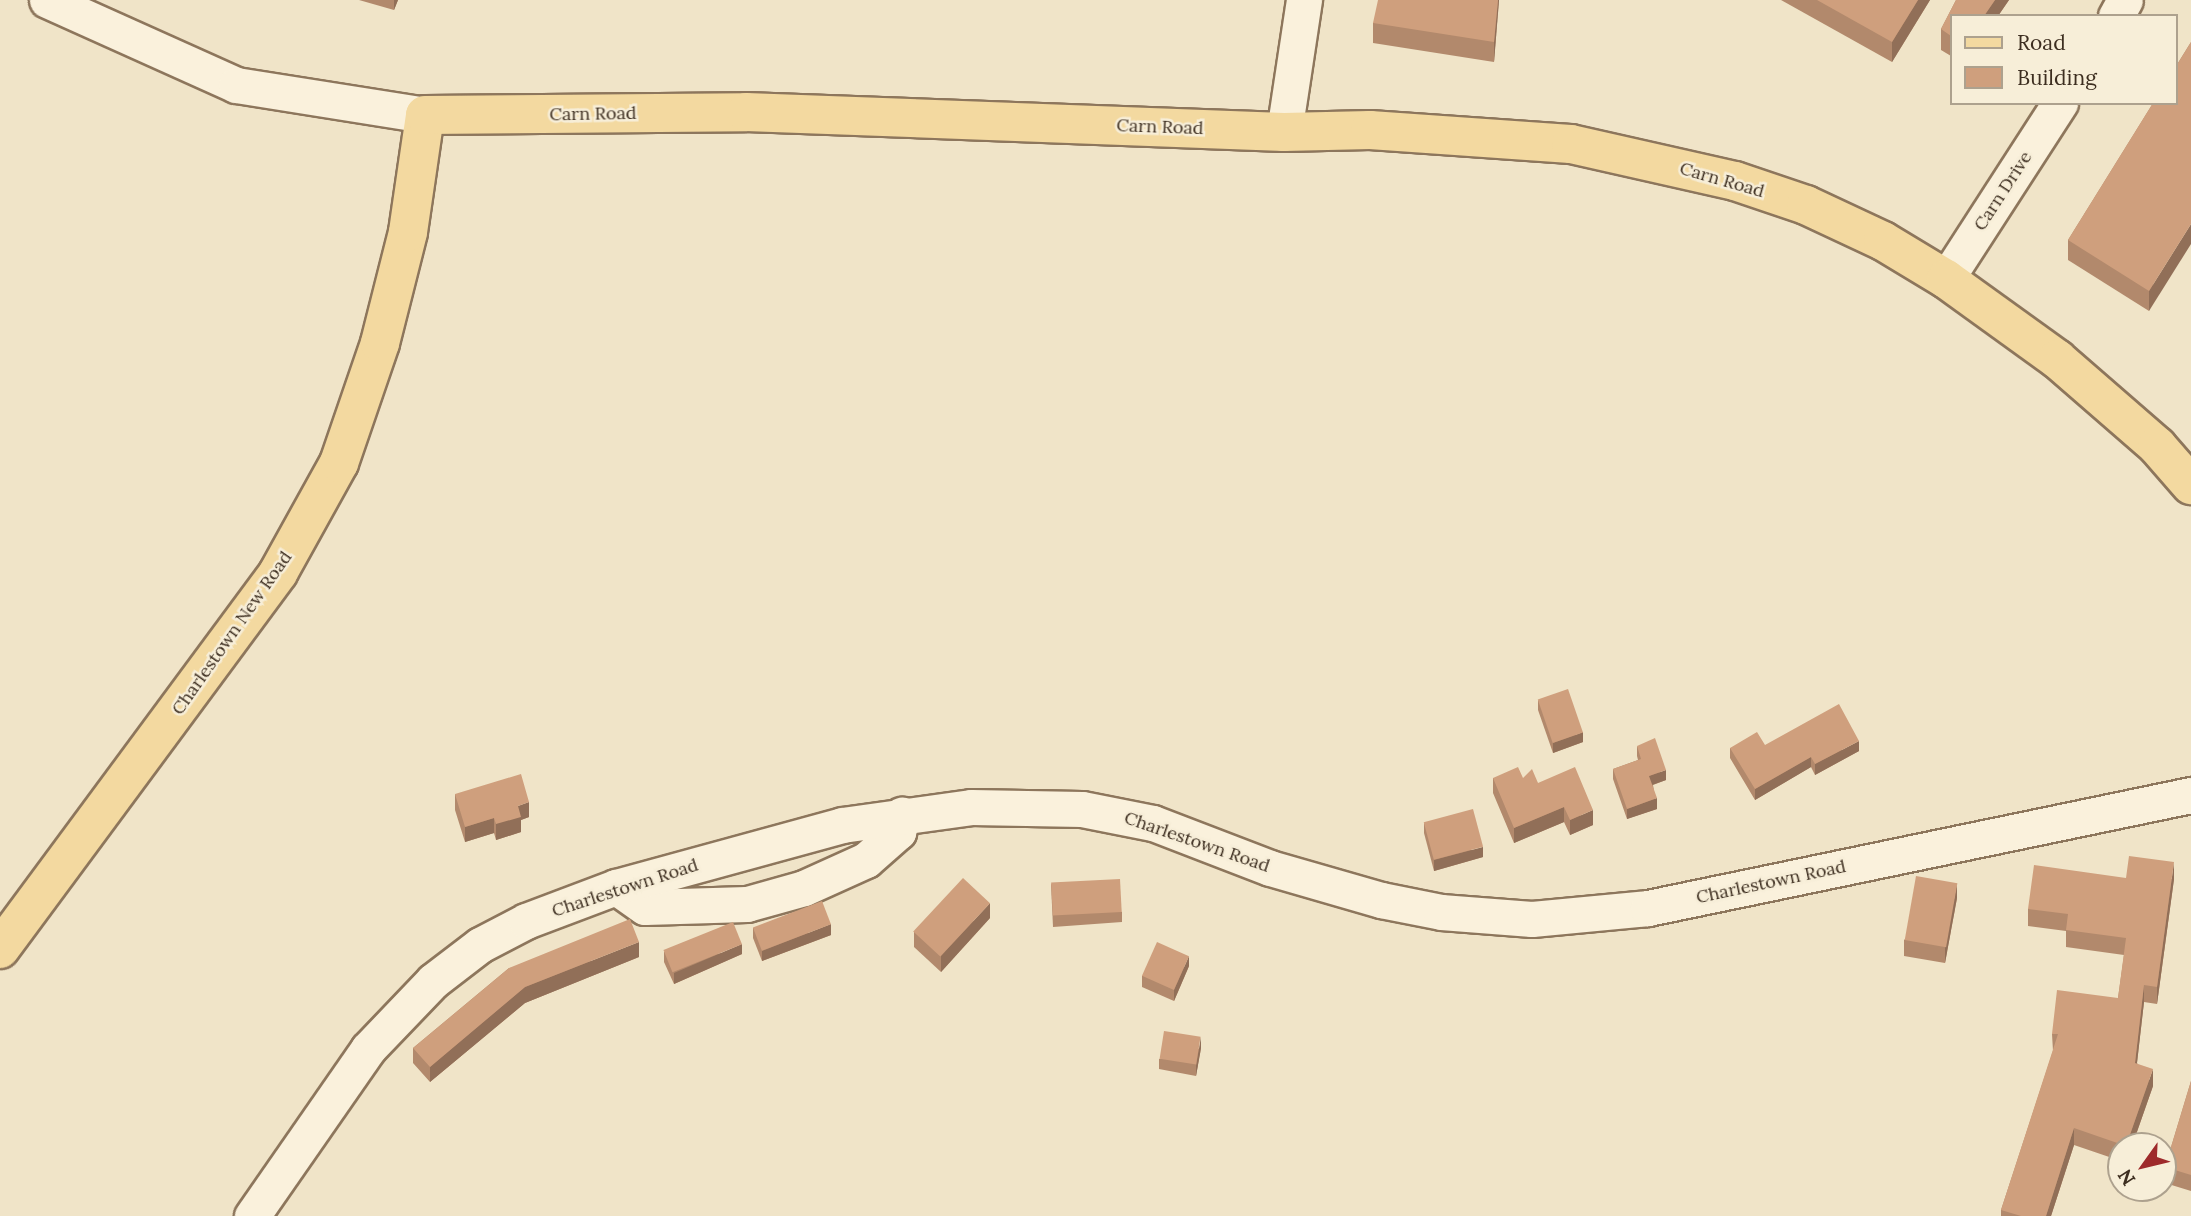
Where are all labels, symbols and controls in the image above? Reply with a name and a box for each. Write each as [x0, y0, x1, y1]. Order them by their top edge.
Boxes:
legend [1950, 14, 2177, 105]
text: Road [2017, 29, 2066, 56]
text: Building [2017, 64, 2097, 91]
street label: Carn Road [549, 102, 637, 126]
street label: Carn Road [1116, 115, 1204, 139]
street label: Carn Drive [1969, 147, 2037, 235]
street label: Carn Road [1677, 158, 1767, 202]
street label: Charlestown New Road [167, 547, 297, 719]
street label: Charlestown Road [1121, 807, 1273, 877]
street label: Charlestown Road [549, 854, 701, 922]
street label: Charlestown Road [1694, 856, 1848, 908]
north arrow [2107, 1132, 2177, 1202]
text: N [2112, 1165, 2140, 1190]

